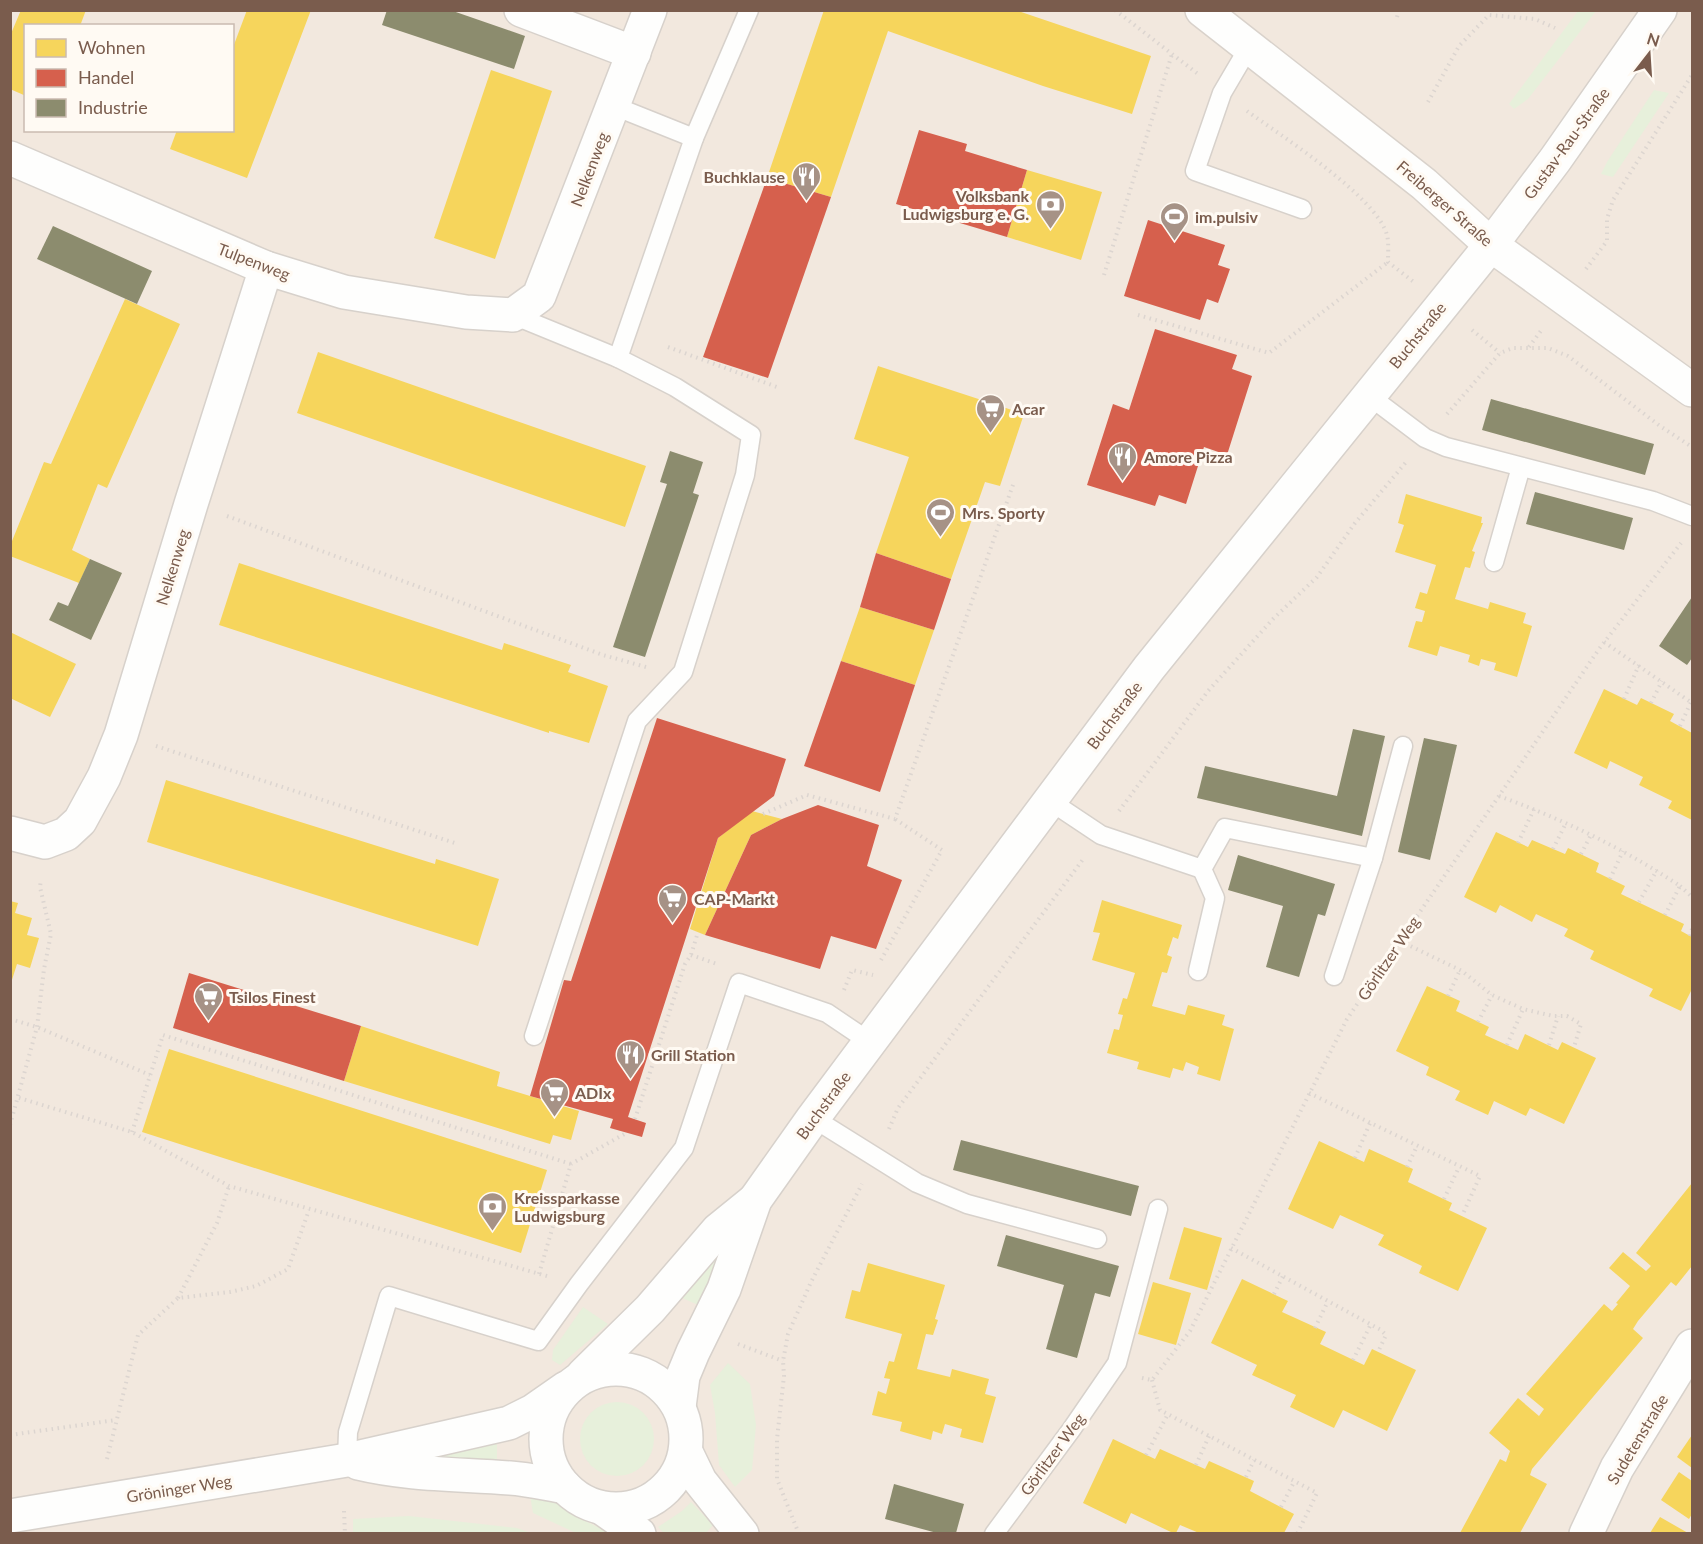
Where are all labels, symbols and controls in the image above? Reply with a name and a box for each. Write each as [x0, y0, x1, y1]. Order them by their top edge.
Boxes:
legend [24, 24, 234, 132]
north arrow [1619, 24, 1679, 84]
text: N [1645, 28, 1662, 50]
text: Wohnen [78, 36, 145, 58]
text: Handel [78, 66, 134, 88]
street label: Gustav-Rau-Straße [1519, 84, 1613, 202]
text: Industrie [78, 96, 148, 118]
street label: Nelkenweg [566, 129, 612, 209]
street label: Freiberger Straße [1393, 156, 1497, 250]
restaurant icon: Buchklause [790, 160, 822, 202]
place label: Buchklause [704, 167, 785, 186]
place label: Volksbank Ludwigsburg e. G. [903, 186, 1029, 223]
bank icon: Volksbank Ludwigsburg e. G. [1034, 188, 1066, 230]
sports icon: im.pulsiv [1158, 200, 1190, 242]
place label: im.pulsiv [1195, 207, 1258, 226]
street label: Tulpenweg [215, 239, 293, 283]
street label: Buchstraße [1385, 298, 1449, 372]
supermarket icon: Acar [975, 392, 1007, 434]
place label: Acar [1011, 399, 1045, 418]
restaurant icon: Amore Pizza [1107, 440, 1139, 482]
place label: Amore Pizza [1143, 447, 1233, 466]
sports icon: Mrs. Sporty [925, 496, 957, 538]
place label: Mrs. Sporty [962, 503, 1045, 522]
street label: Nelkenweg [151, 527, 193, 607]
street label: Buchstraße [1082, 677, 1146, 753]
supermarket icon: CAP-Markt [657, 882, 689, 924]
place label: CAP-Markt [694, 889, 775, 908]
street label: Görlitzer Weg [1353, 912, 1423, 1004]
supermarket icon: Tsilos Finest [192, 980, 224, 1022]
place label: Tsilos Finest [229, 987, 316, 1006]
restaurant icon: Grill Station [614, 1038, 646, 1080]
place label: Grill Station [651, 1045, 735, 1064]
street label: Buchstraße [792, 1067, 854, 1143]
supermarket icon: ADIx [538, 1076, 570, 1118]
place label: ADIx [574, 1083, 612, 1102]
place label: Kreissparkasse Ludwigsburg [514, 1188, 620, 1225]
bank icon: Kreissparkasse Ludwigsburg [477, 1190, 509, 1232]
street label: Sudetenstraße [1603, 1390, 1671, 1488]
street label: Görlitzer Weg [1016, 1409, 1088, 1499]
street label: Gröninger Weg [125, 1470, 233, 1506]

